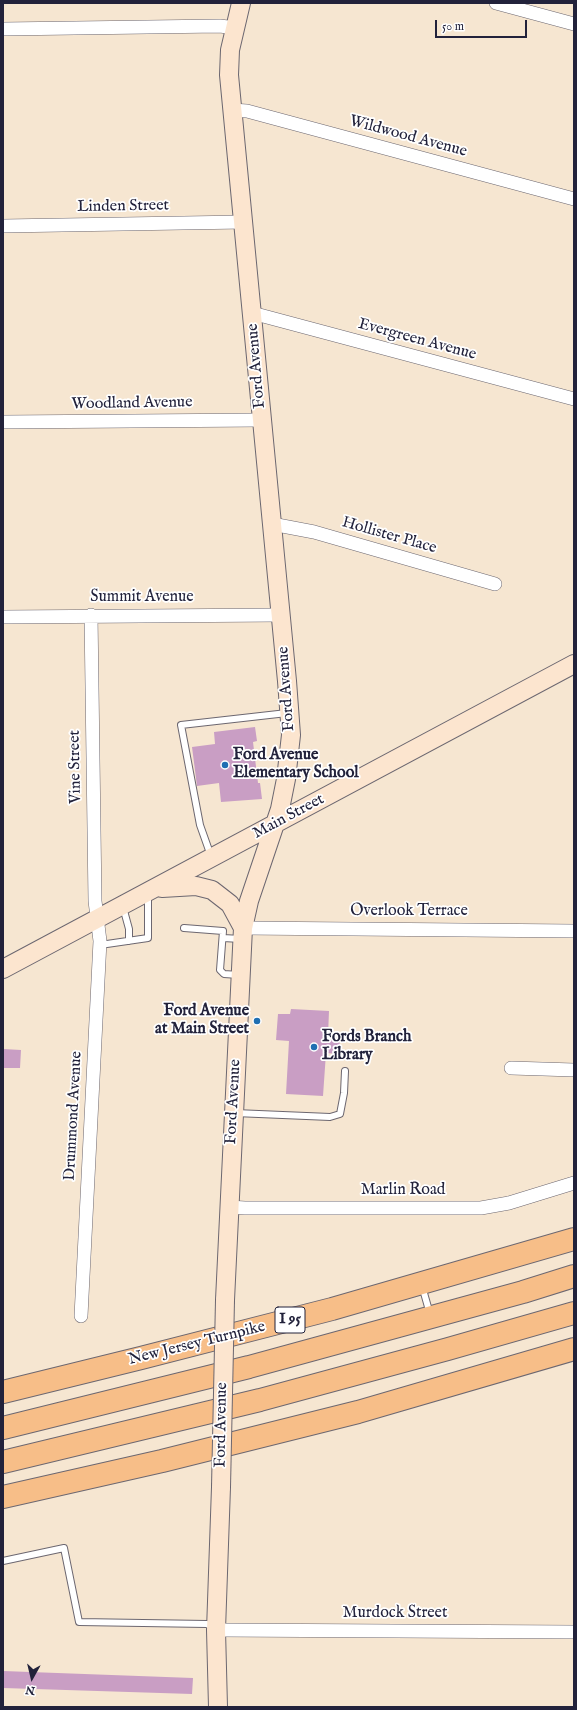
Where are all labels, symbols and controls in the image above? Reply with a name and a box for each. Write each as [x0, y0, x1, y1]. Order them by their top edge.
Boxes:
scale bar [437, 12, 529, 38]
text: 50 m [442, 19, 464, 34]
street label: Wildwood Avenue [347, 112, 469, 162]
street label: Linden Street [77, 197, 169, 217]
street label: Evergreen Avenue [356, 315, 478, 365]
street label: Ford Avenue [244, 323, 270, 409]
street label: Woodland Avenue [71, 393, 193, 415]
street label: Hollister Place [339, 513, 439, 559]
street label: Summit Avenue [90, 588, 194, 608]
street label: Ford Avenue [274, 646, 300, 732]
street label: Vine Street [66, 730, 86, 804]
place label: Ford Avenue Elementary School [233, 746, 359, 784]
marker: Ford Avenue Elementary School [220, 760, 230, 770]
street label: Main Street [250, 790, 328, 844]
street label: Overlook Terrace [350, 902, 468, 922]
place label: Ford Avenue at Main Street [155, 1002, 249, 1040]
marker: Ford Avenue at Main Street [252, 1016, 262, 1026]
place label: Fords Branch Library [322, 1028, 411, 1066]
marker: Fords Branch Library [309, 1042, 319, 1052]
street label: Drummond Avenue [61, 1051, 87, 1181]
street label: Ford Avenue [222, 1059, 246, 1145]
street label: Marlin Road [361, 1181, 445, 1201]
road number: I 95 [275, 1307, 305, 1333]
street label: New Jersey Turnpike [127, 1318, 267, 1370]
street label: Ford Avenue [212, 1382, 232, 1468]
street label: Murdock Street [343, 1604, 447, 1624]
north arrow [12, 1658, 52, 1698]
text: N [25, 1682, 36, 1697]

